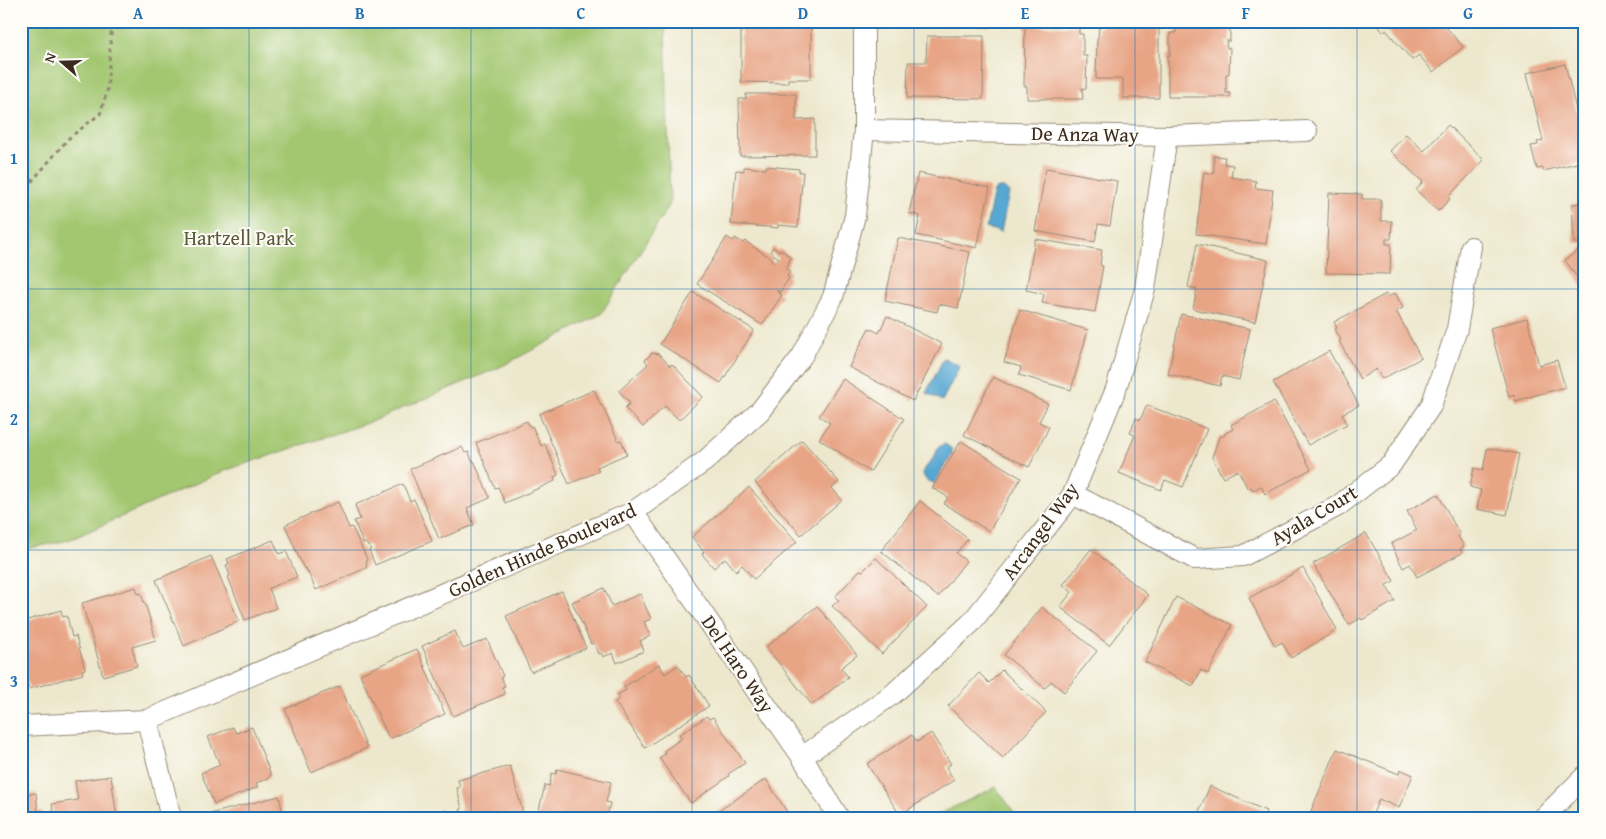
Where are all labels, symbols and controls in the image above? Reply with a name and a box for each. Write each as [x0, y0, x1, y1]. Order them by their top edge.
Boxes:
text: A [133, 1, 144, 25]
text: B [355, 1, 365, 25]
text: C [576, 1, 586, 25]
text: D [798, 1, 808, 25]
text: E [1021, 1, 1030, 25]
text: F [1242, 1, 1250, 25]
text: G [1463, 1, 1473, 25]
north arrow [38, 38, 88, 88]
text: N [39, 49, 61, 65]
street label: De Anza Way [1031, 118, 1139, 149]
text: 1 [10, 146, 18, 170]
park label: Hartzell Park [184, 223, 295, 252]
text: 2 [10, 407, 18, 431]
street label: Arcangel Way [994, 476, 1085, 586]
street label: Ayala Court [1265, 477, 1363, 552]
street label: Golden Hinde Boulevard [443, 495, 641, 604]
street label: Del Haro Way [695, 609, 782, 718]
text: 3 [10, 669, 18, 693]

